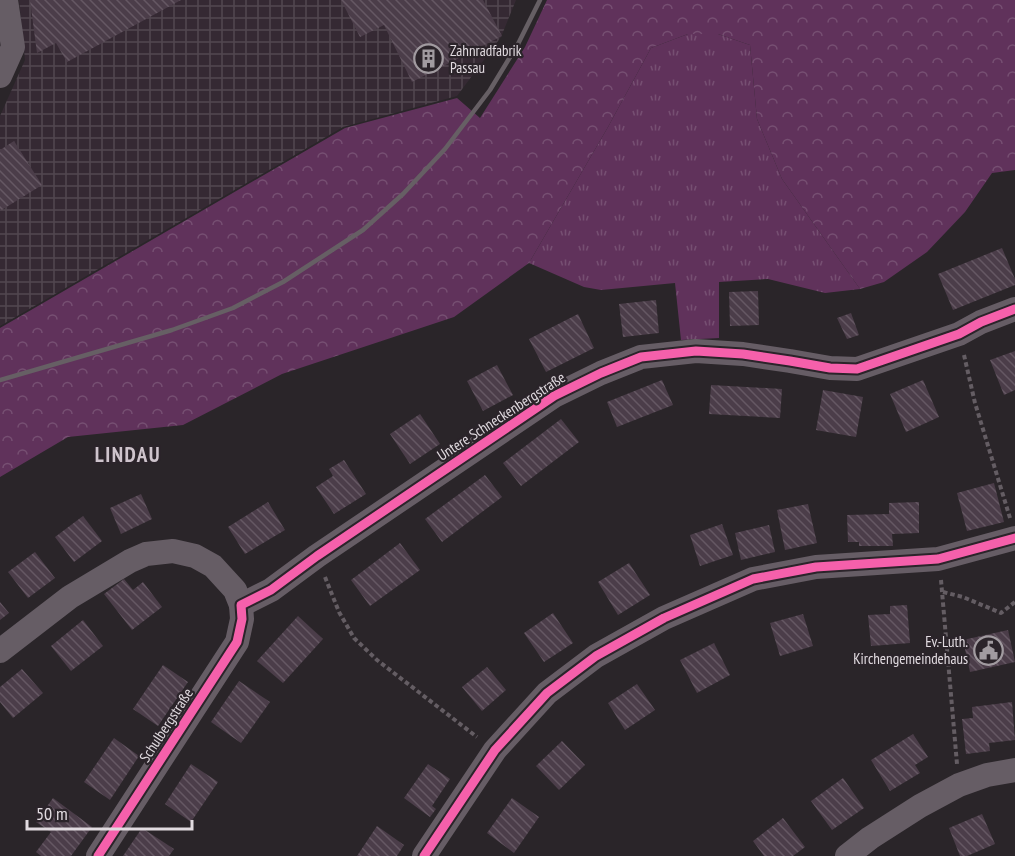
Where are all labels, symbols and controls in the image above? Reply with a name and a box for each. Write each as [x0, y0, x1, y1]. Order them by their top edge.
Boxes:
place label: Zahnradfabrik Passau [450, 41, 522, 77]
building icon: Zahnradfabrik Passau [413, 43, 445, 75]
street label: Untere Schneckenbergstraße [433, 367, 569, 465]
district label: LINDAU [95, 441, 161, 468]
place label: Ev.-Luth. Kirchengemeindehaus [853, 632, 968, 668]
public building icon: Ev.-Luth. Kirchengemeindehaus [973, 634, 1005, 666]
street label: Schulbergstraße [135, 684, 197, 766]
scale bar [27, 793, 192, 831]
text: 50 m [36, 802, 68, 825]

